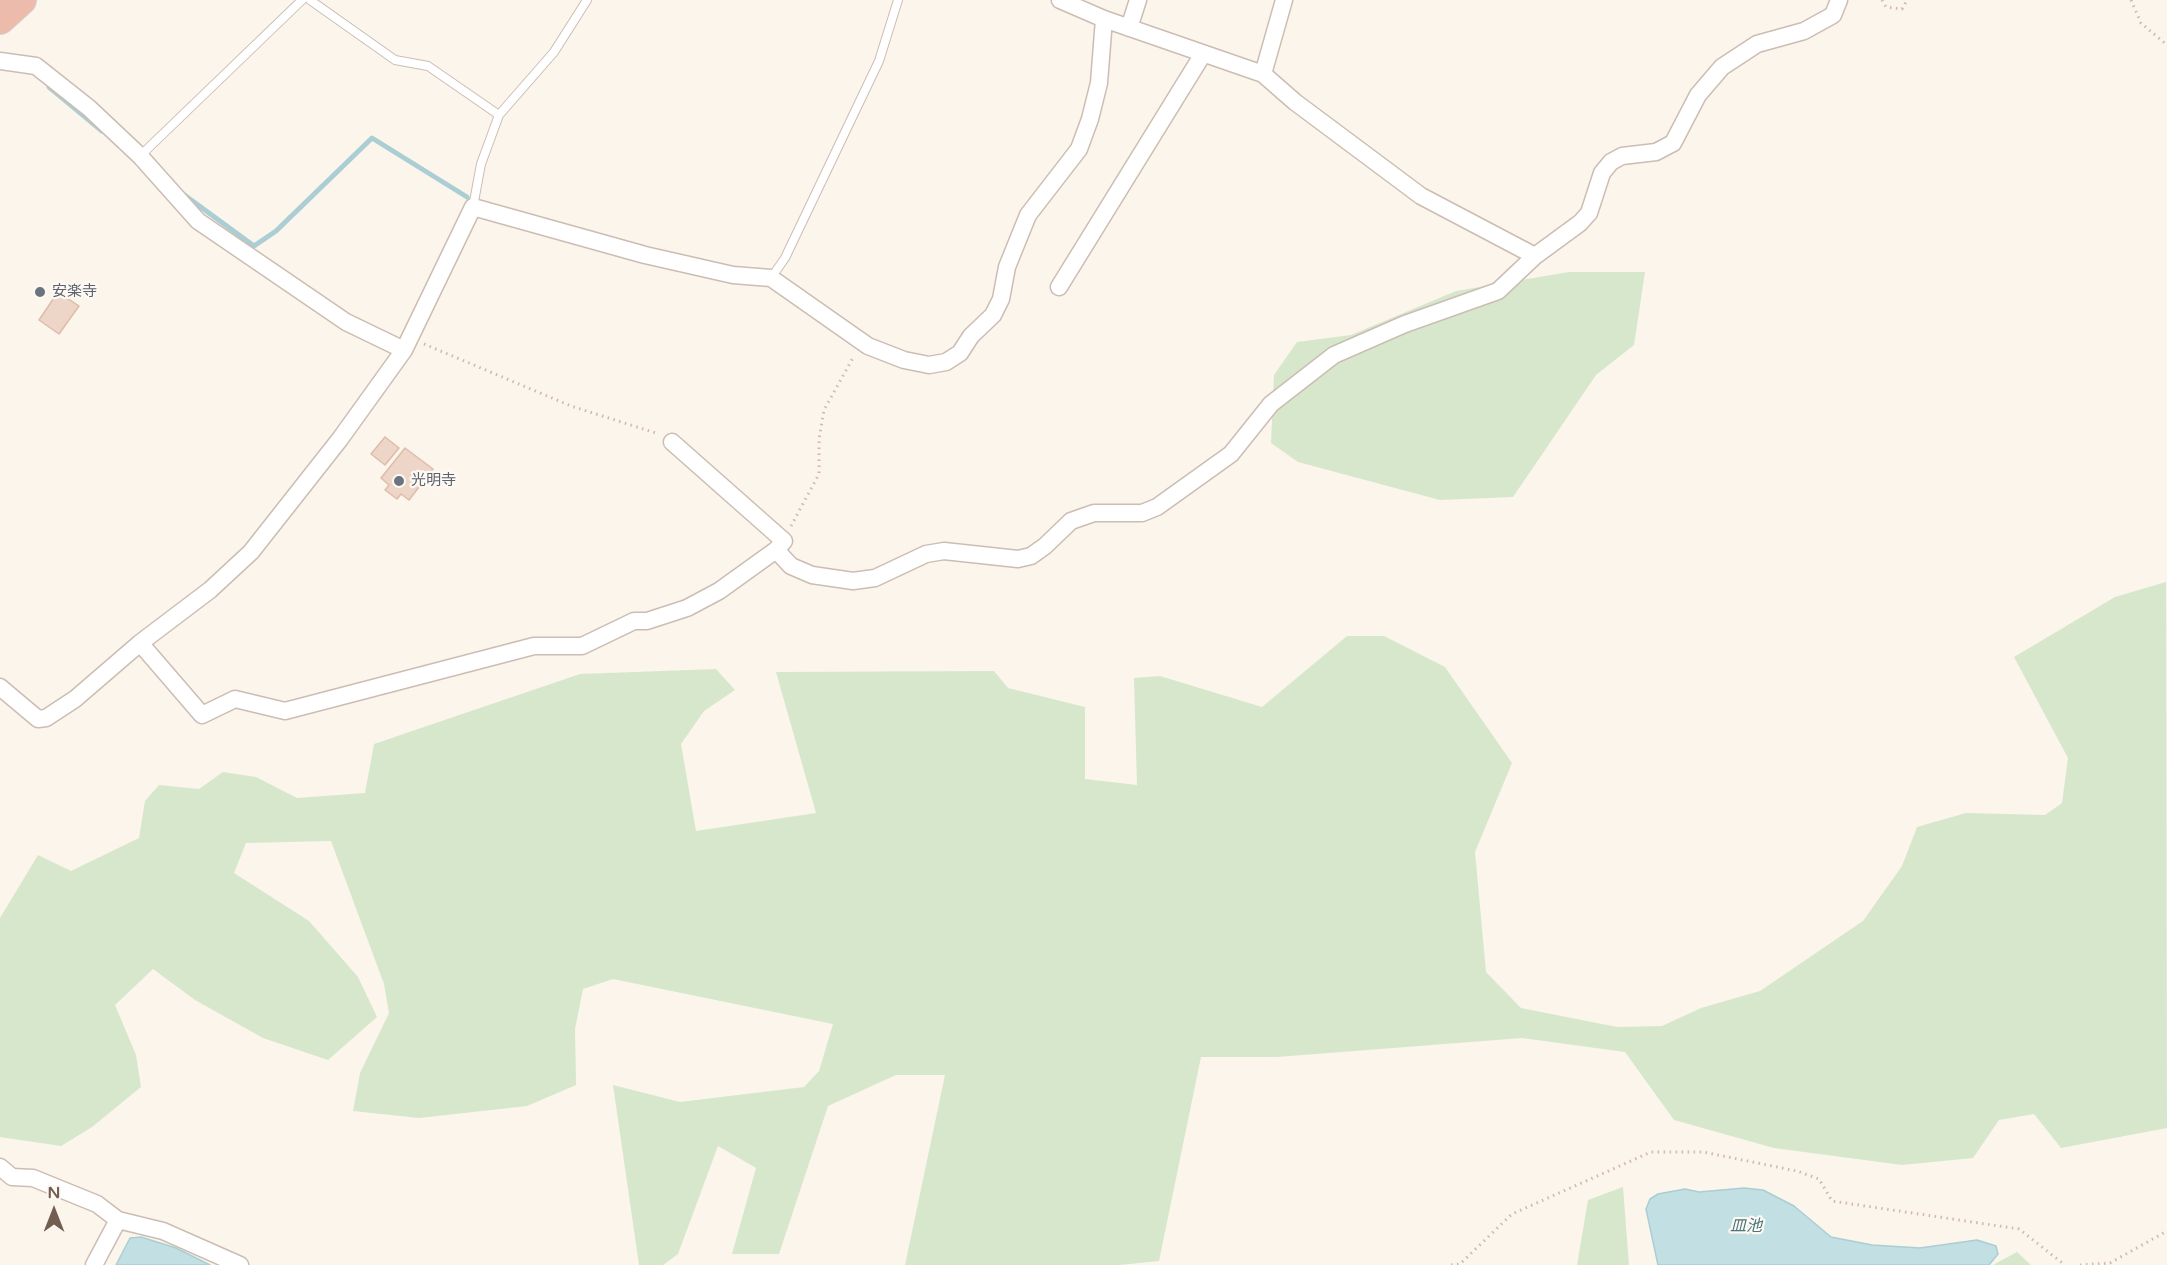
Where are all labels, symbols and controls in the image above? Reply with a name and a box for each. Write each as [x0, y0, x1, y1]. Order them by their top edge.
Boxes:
place label: 安楽寺 [52, 283, 97, 301]
marker: 安楽寺 [33, 285, 47, 299]
place label: 光明寺 [411, 472, 456, 490]
marker: 光明寺 [392, 474, 406, 488]
north arrow [24, 1181, 84, 1241]
text: N [48, 1183, 60, 1203]
water label: 皿池 [1730, 1217, 1762, 1237]

